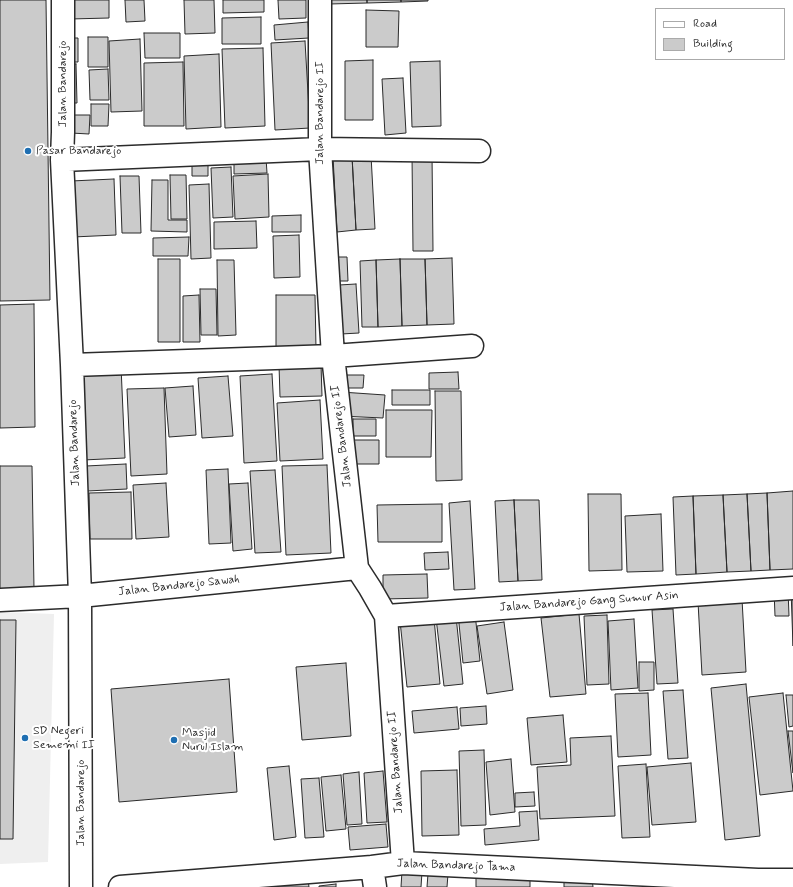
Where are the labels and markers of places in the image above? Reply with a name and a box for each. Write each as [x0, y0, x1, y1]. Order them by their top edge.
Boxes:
place label: Pasar Bandarejo [36, 144, 121, 158]
marker: Pasar Bandarejo [23, 146, 33, 156]
place label: SD Negeri Sememi II [33, 724, 95, 752]
place label: Masjid Nurul Islam [182, 726, 243, 754]
marker: SD Negeri Sememi II [20, 733, 30, 743]
marker: Masjid Nurul Islam [169, 735, 179, 745]

